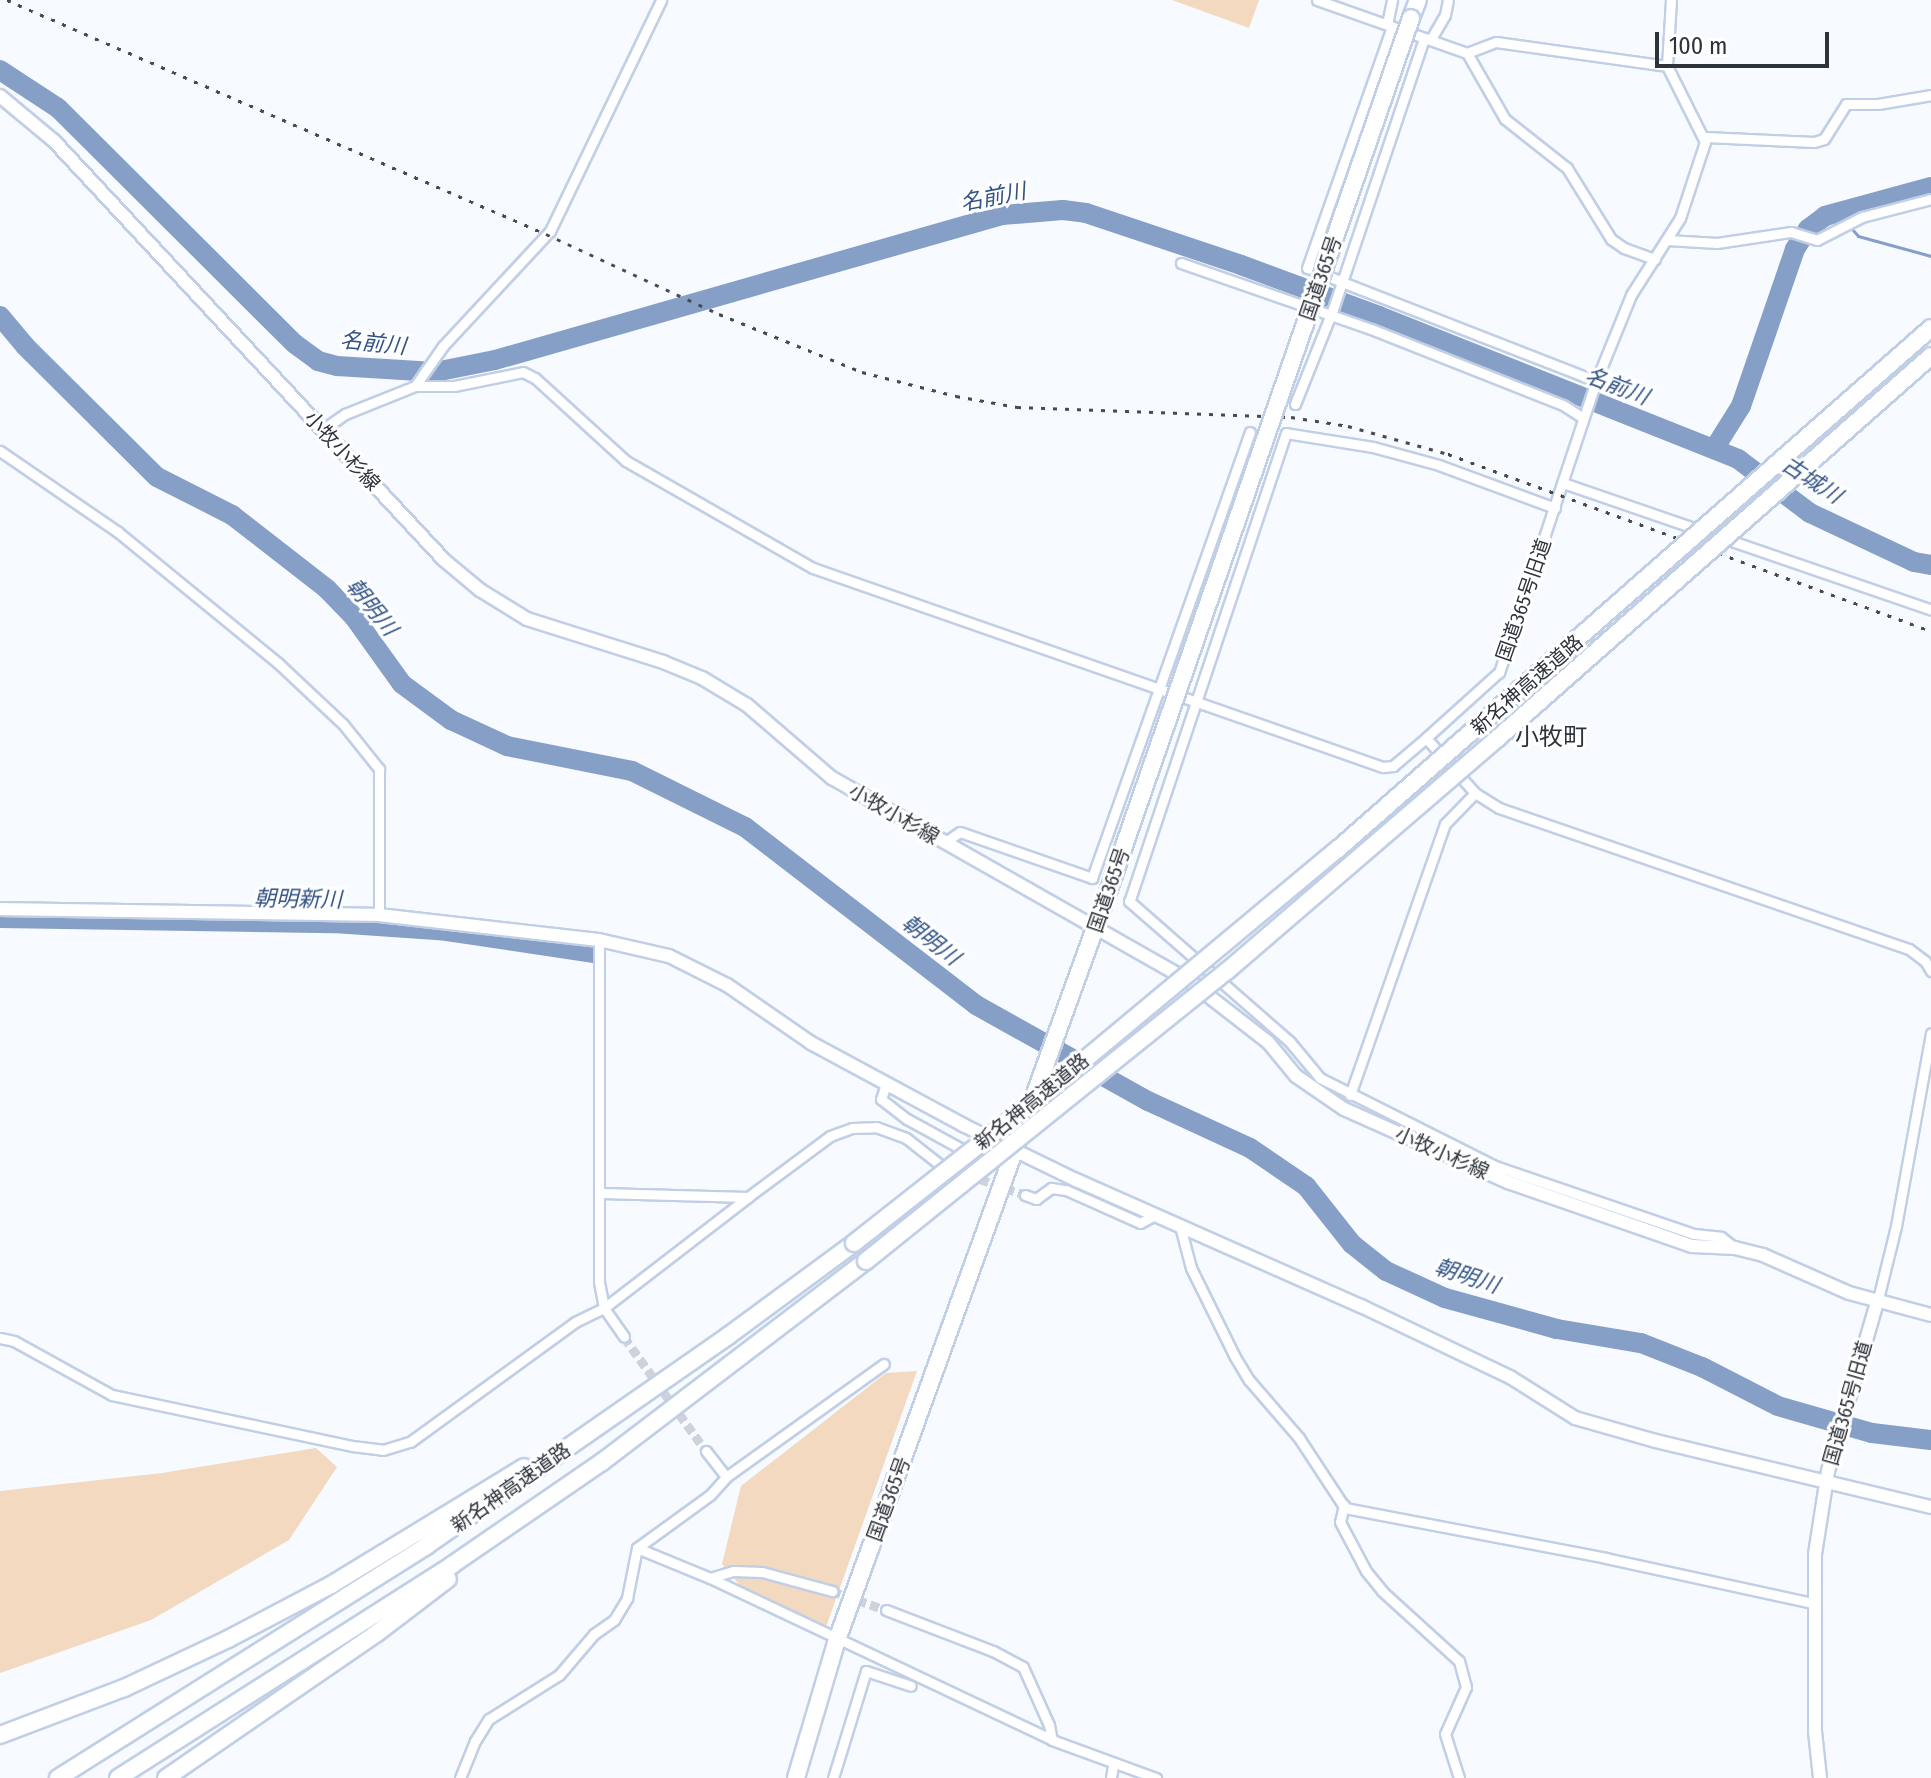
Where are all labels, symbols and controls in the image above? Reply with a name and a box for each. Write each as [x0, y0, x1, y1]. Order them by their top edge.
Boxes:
scale bar [1659, 16, 1833, 66]
text: 100 m [1669, 32, 1727, 60]
water label: 名前川 [958, 178, 1028, 216]
street label: 国道365号 [1295, 232, 1347, 324]
water label: 名前川 [339, 326, 407, 360]
water label: 名前川 [1581, 362, 1653, 410]
street label: 小牧小杉線 [299, 406, 385, 496]
water label: 古城川 [1777, 451, 1847, 509]
street label: 国道365号旧道 [1492, 536, 1556, 664]
water label: 朝明川 [341, 573, 403, 641]
street label: 新名神高速道路 [1466, 630, 1588, 740]
district label: 小牧町 [1515, 724, 1587, 752]
street label: 小牧小杉線 [845, 779, 943, 849]
street label: 国道365号 [1083, 844, 1135, 936]
water label: 朝明新川 [254, 885, 342, 913]
water label: 朝明川 [897, 909, 965, 971]
street label: 新名神高速道路 [970, 1049, 1094, 1155]
street label: 小牧小杉線 [1391, 1122, 1493, 1184]
water label: 朝明川 [1432, 1253, 1502, 1299]
street label: 国道365号旧道 [1819, 1338, 1877, 1468]
street label: 新名神高速道路 [447, 1438, 575, 1538]
street label: 国道365号 [863, 1454, 915, 1544]

